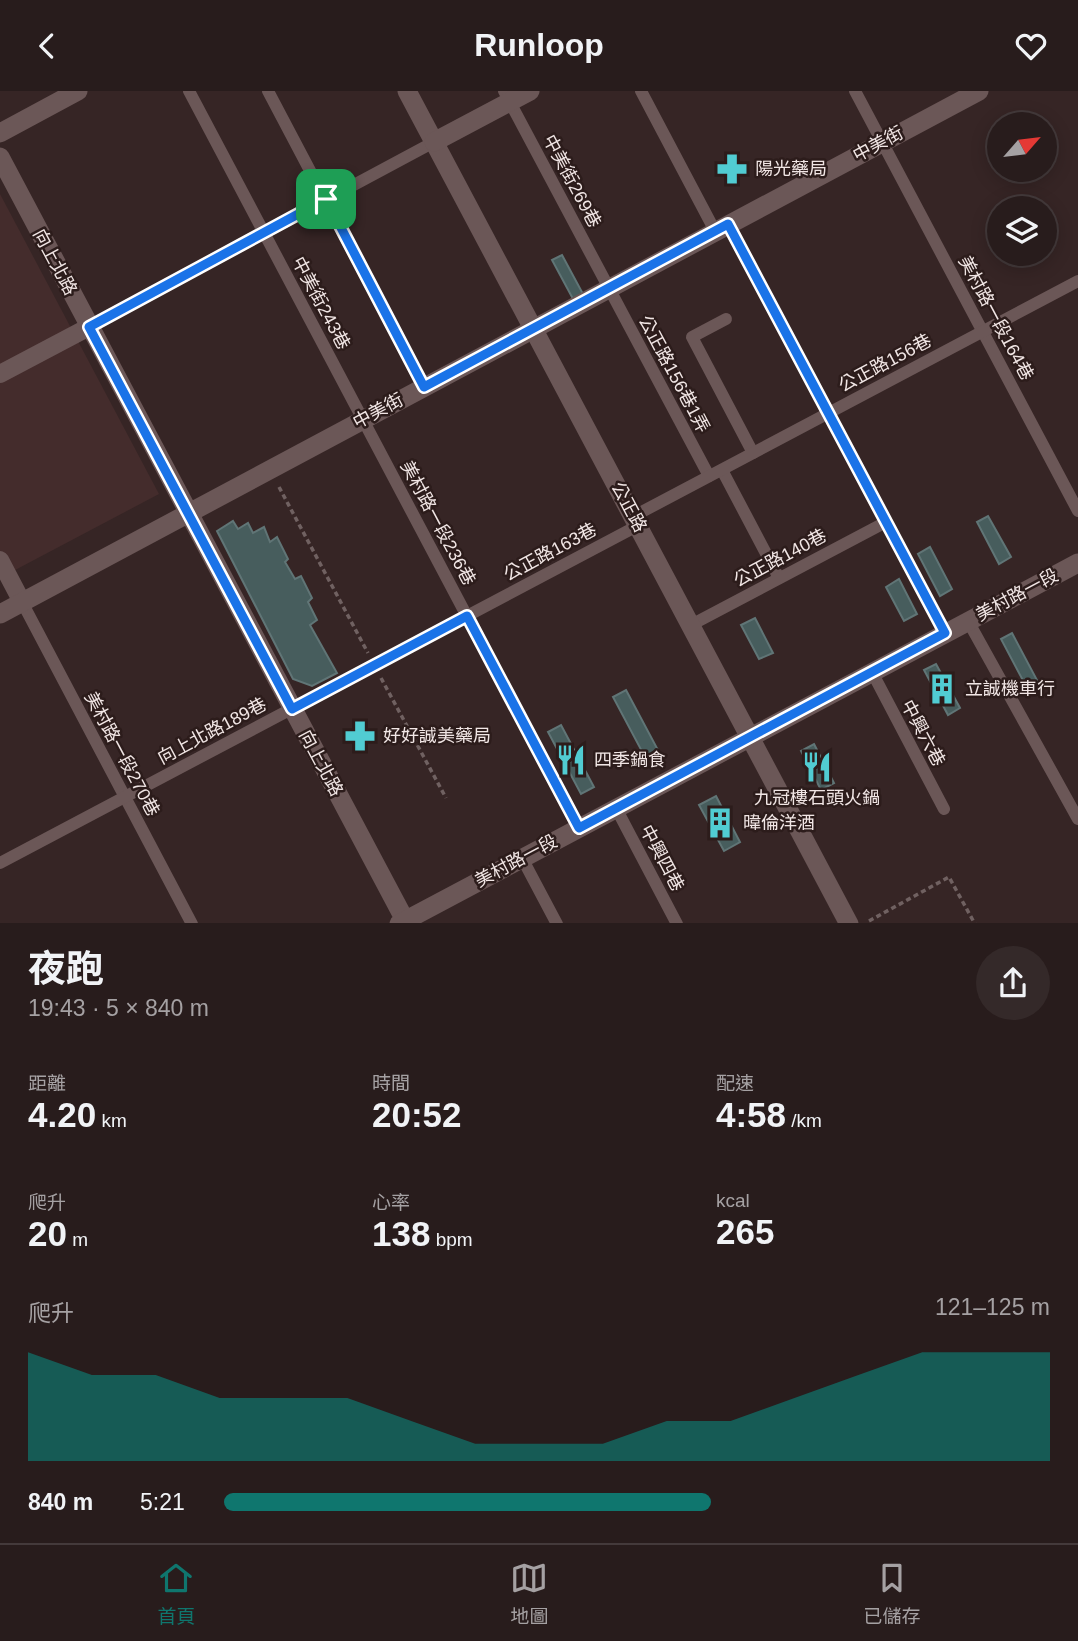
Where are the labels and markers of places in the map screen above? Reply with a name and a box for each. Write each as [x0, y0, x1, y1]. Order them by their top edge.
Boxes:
pharmacy icon: 陽光藥局 [715, 152, 749, 186]
place label: 陽光藥局 [755, 159, 827, 179]
pin [296, 169, 356, 229]
building icon: 立誠機車行 [925, 672, 959, 706]
place label: 立誠機車行 [965, 679, 1055, 699]
pharmacy icon: 好好誠美藥局 [343, 719, 377, 753]
place label: 好好誠美藥局 [383, 726, 491, 746]
restaurant icon: 四季鍋食 [554, 743, 588, 777]
place label: 四季鍋食 [594, 750, 666, 770]
restaurant icon: 九冠樓石頭火鍋 [800, 750, 834, 784]
place label: 九冠樓石頭火鍋 [754, 788, 880, 808]
building icon: 暐倫洋酒 [703, 806, 737, 840]
place label: 暐倫洋酒 [743, 813, 815, 833]

